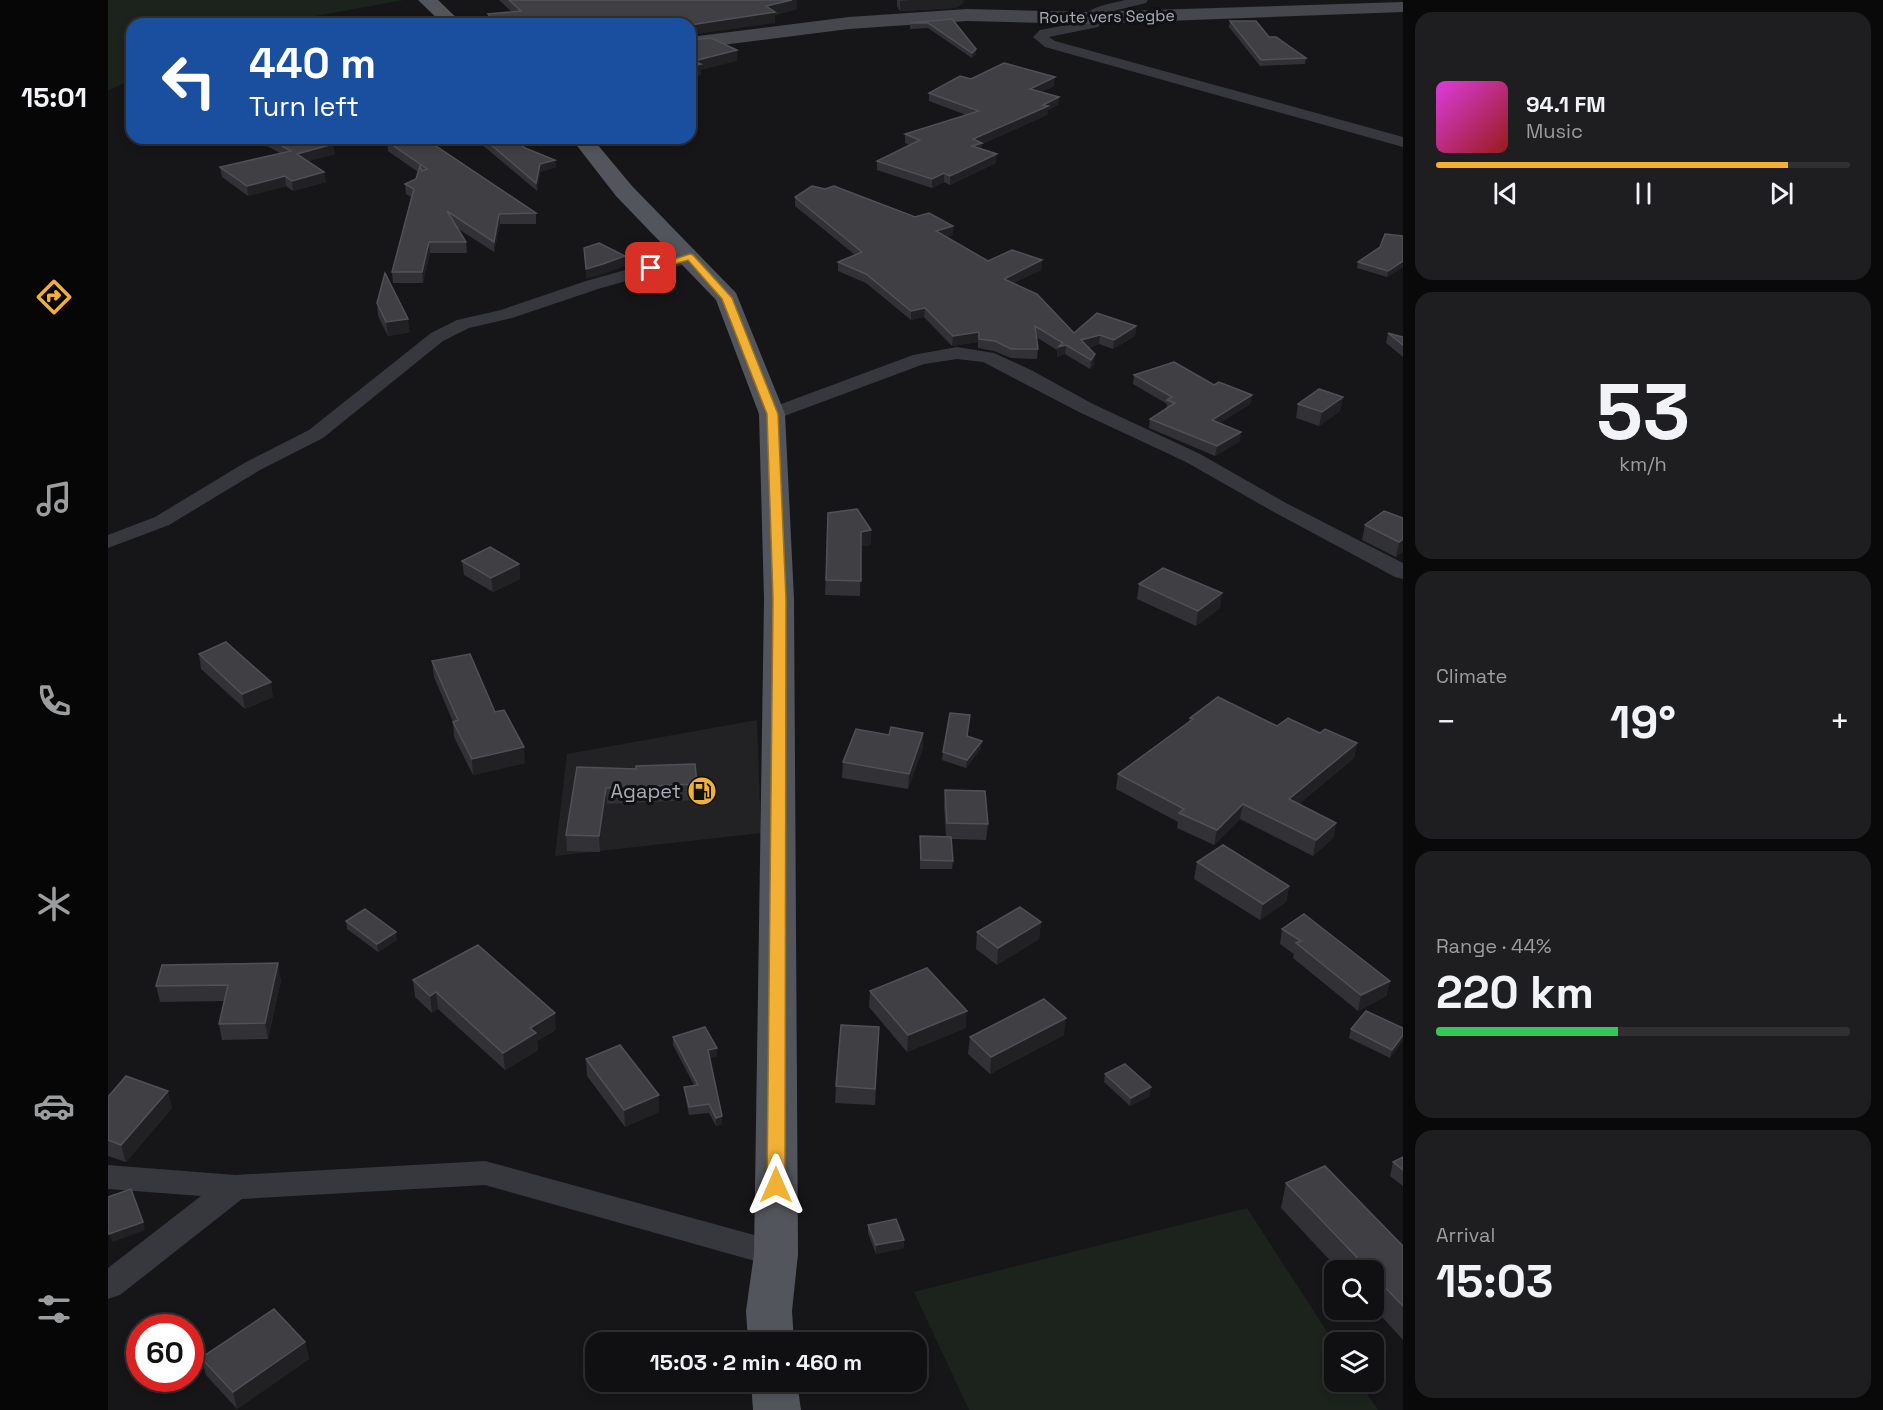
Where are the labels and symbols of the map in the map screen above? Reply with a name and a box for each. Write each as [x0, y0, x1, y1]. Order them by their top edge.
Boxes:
street label: Route vers Segbe [1039, 5, 1175, 28]
pin [625, 242, 676, 293]
fuel station icon: Agapet [686, 775, 718, 807]
place label: Agapet [611, 778, 681, 804]
position arrow [744, 1153, 808, 1217]
speed limit sign: 60 [126, 1314, 204, 1392]

